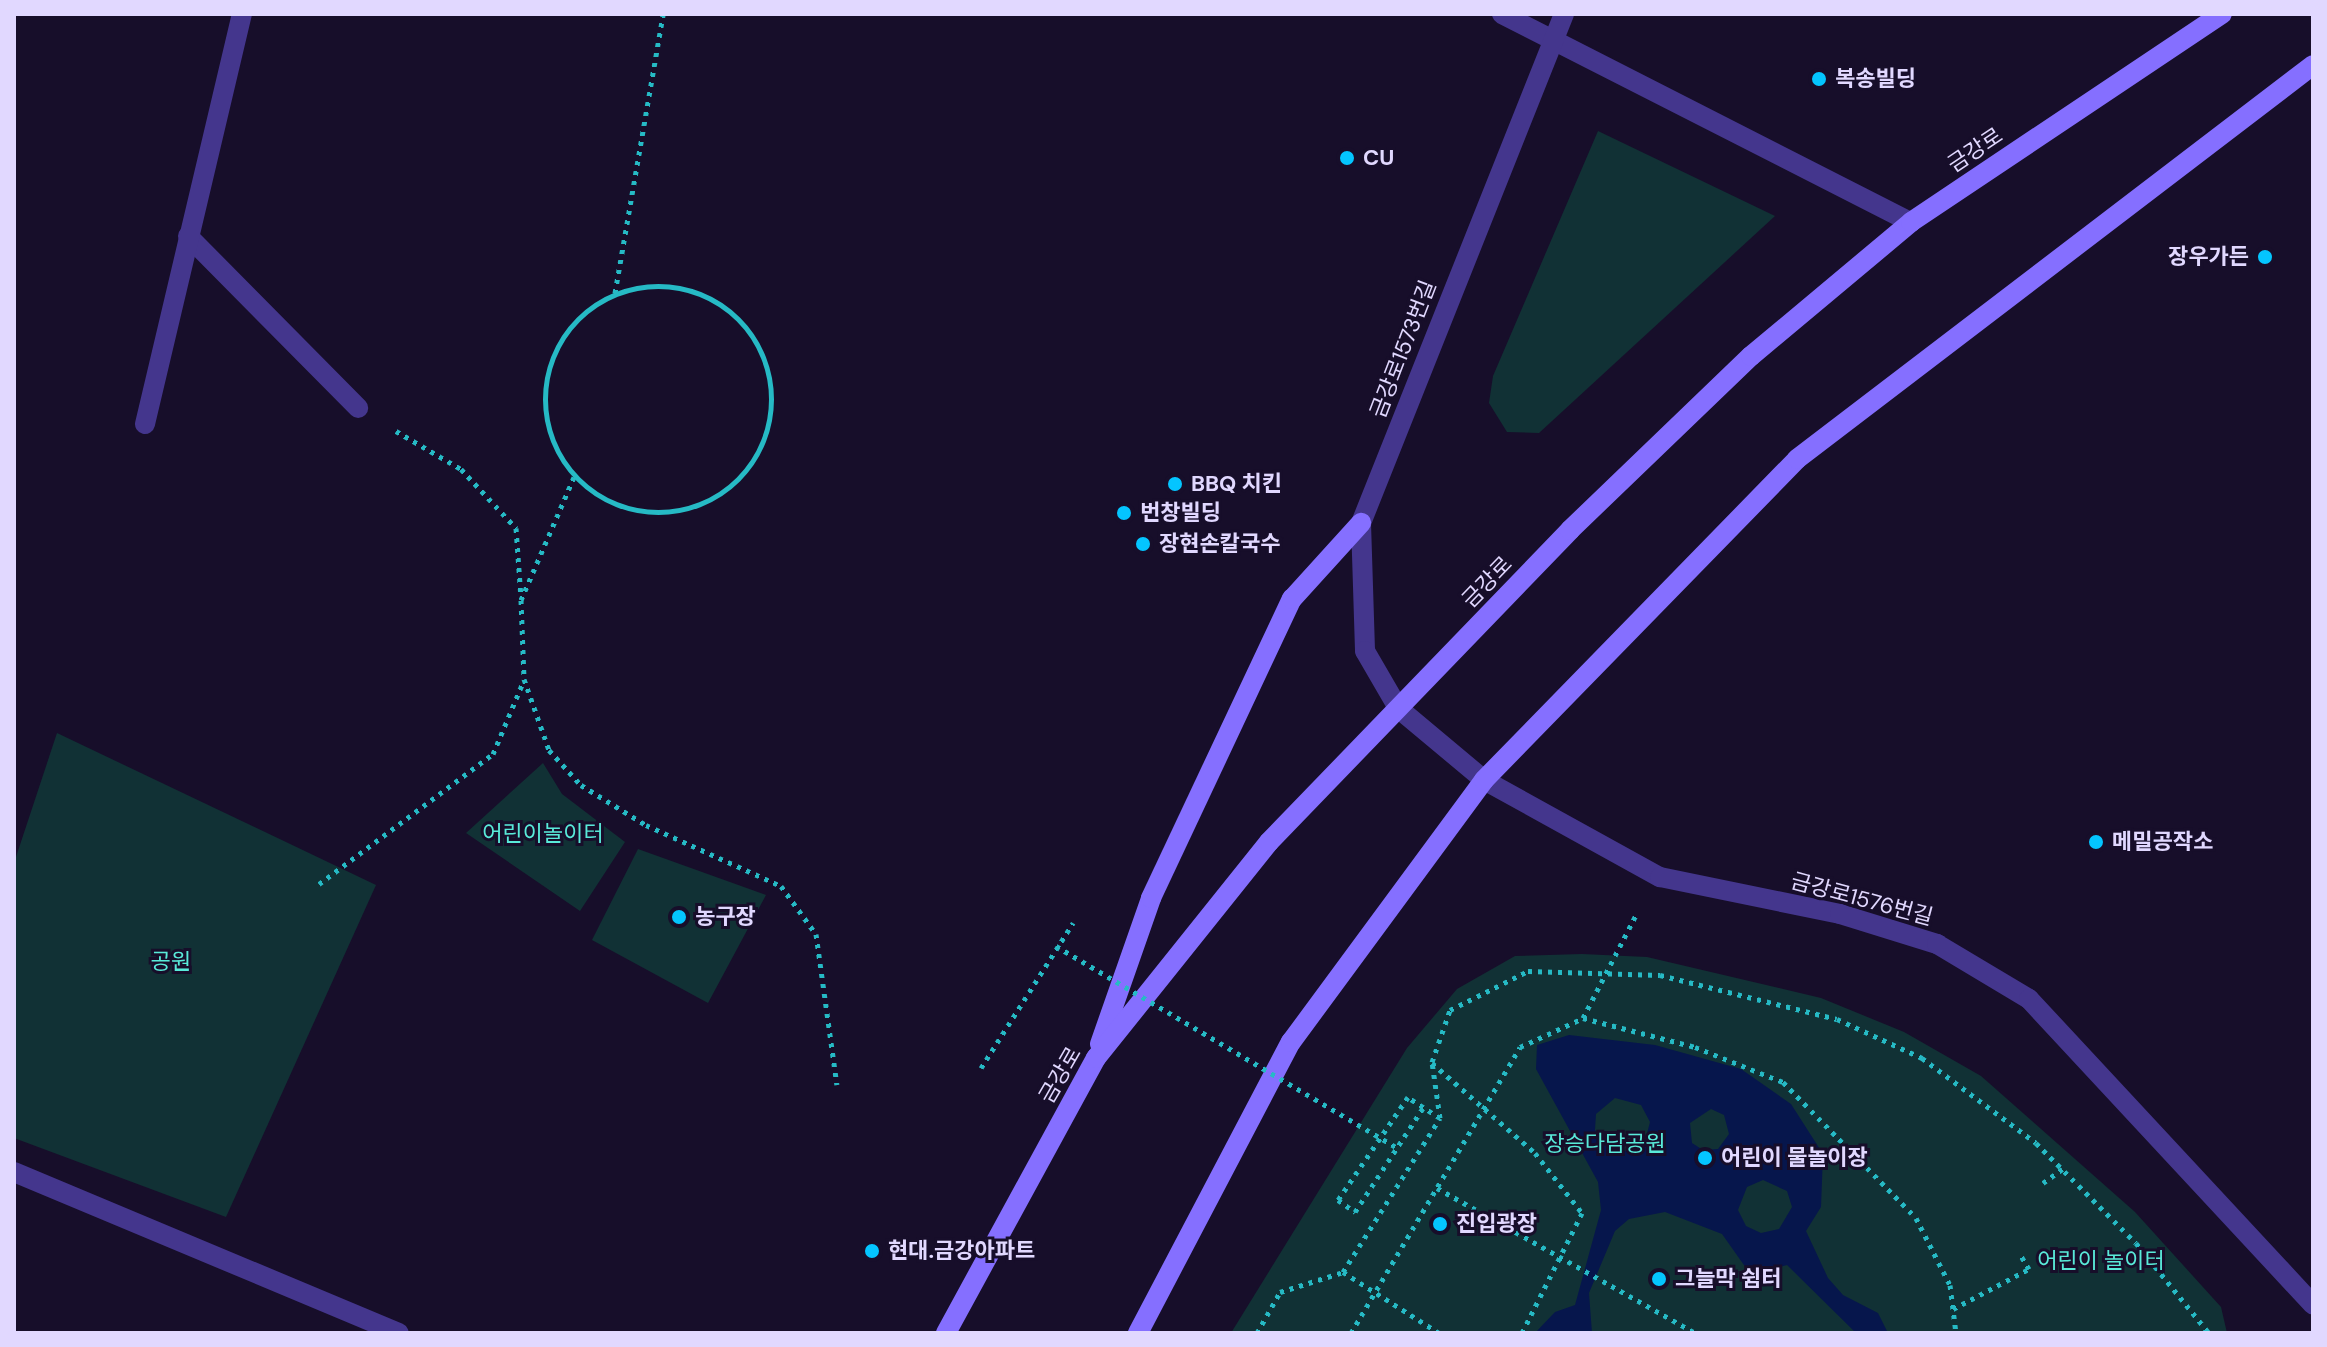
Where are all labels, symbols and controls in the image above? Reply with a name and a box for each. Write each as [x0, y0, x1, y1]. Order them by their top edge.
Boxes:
place label: 복송빌딩 [1835, 66, 1916, 92]
marker: 복송빌딩 [1810, 70, 1828, 88]
street label: 금강로 [1942, 122, 2008, 178]
place label: CU [1363, 145, 1394, 171]
marker: CU [1338, 149, 1356, 167]
place label: 장우가든 [2168, 244, 2249, 270]
marker: 장우가든 [2256, 248, 2274, 266]
street label: 금강로1573번길 [1365, 276, 1441, 422]
place label: BBQ 치킨 [1191, 471, 1282, 497]
marker: BBQ 치킨 [1166, 475, 1184, 493]
place label: 번창빌딩 [1140, 500, 1221, 526]
marker: 번창빌딩 [1115, 504, 1133, 522]
place label: 장현손칼국수 [1159, 531, 1280, 557]
marker: 장현손칼국수 [1134, 535, 1152, 553]
street label: 금강로 [1456, 551, 1518, 613]
park label: 어린이놀이터 [482, 821, 604, 847]
place label: 메밀공작소 [2112, 829, 2213, 855]
marker: 메밀공작소 [2087, 833, 2105, 851]
street label: 금강로1576번길 [1788, 867, 1936, 931]
place label: 농구장 [695, 904, 756, 930]
marker: 농구장 [670, 908, 688, 926]
park label: 공원 [151, 949, 191, 975]
street label: 금강로 [1033, 1042, 1087, 1108]
park label: 장승다담공원 [1544, 1131, 1666, 1157]
place label: 어린이 물놀이장 [1721, 1145, 1868, 1171]
marker: 어린이 물놀이장 [1696, 1149, 1714, 1167]
place label: 진입광장 [1456, 1211, 1537, 1237]
marker: 진입광장 [1431, 1215, 1449, 1233]
place label: 현대.금강아파트 [888, 1238, 1035, 1264]
marker: 현대.금강아파트 [863, 1242, 881, 1260]
park label: 어린이 놀이터 [2037, 1248, 2165, 1274]
place label: 그늘막 쉼터 [1675, 1266, 1781, 1292]
marker: 그늘막 쉼터 [1650, 1270, 1668, 1288]

